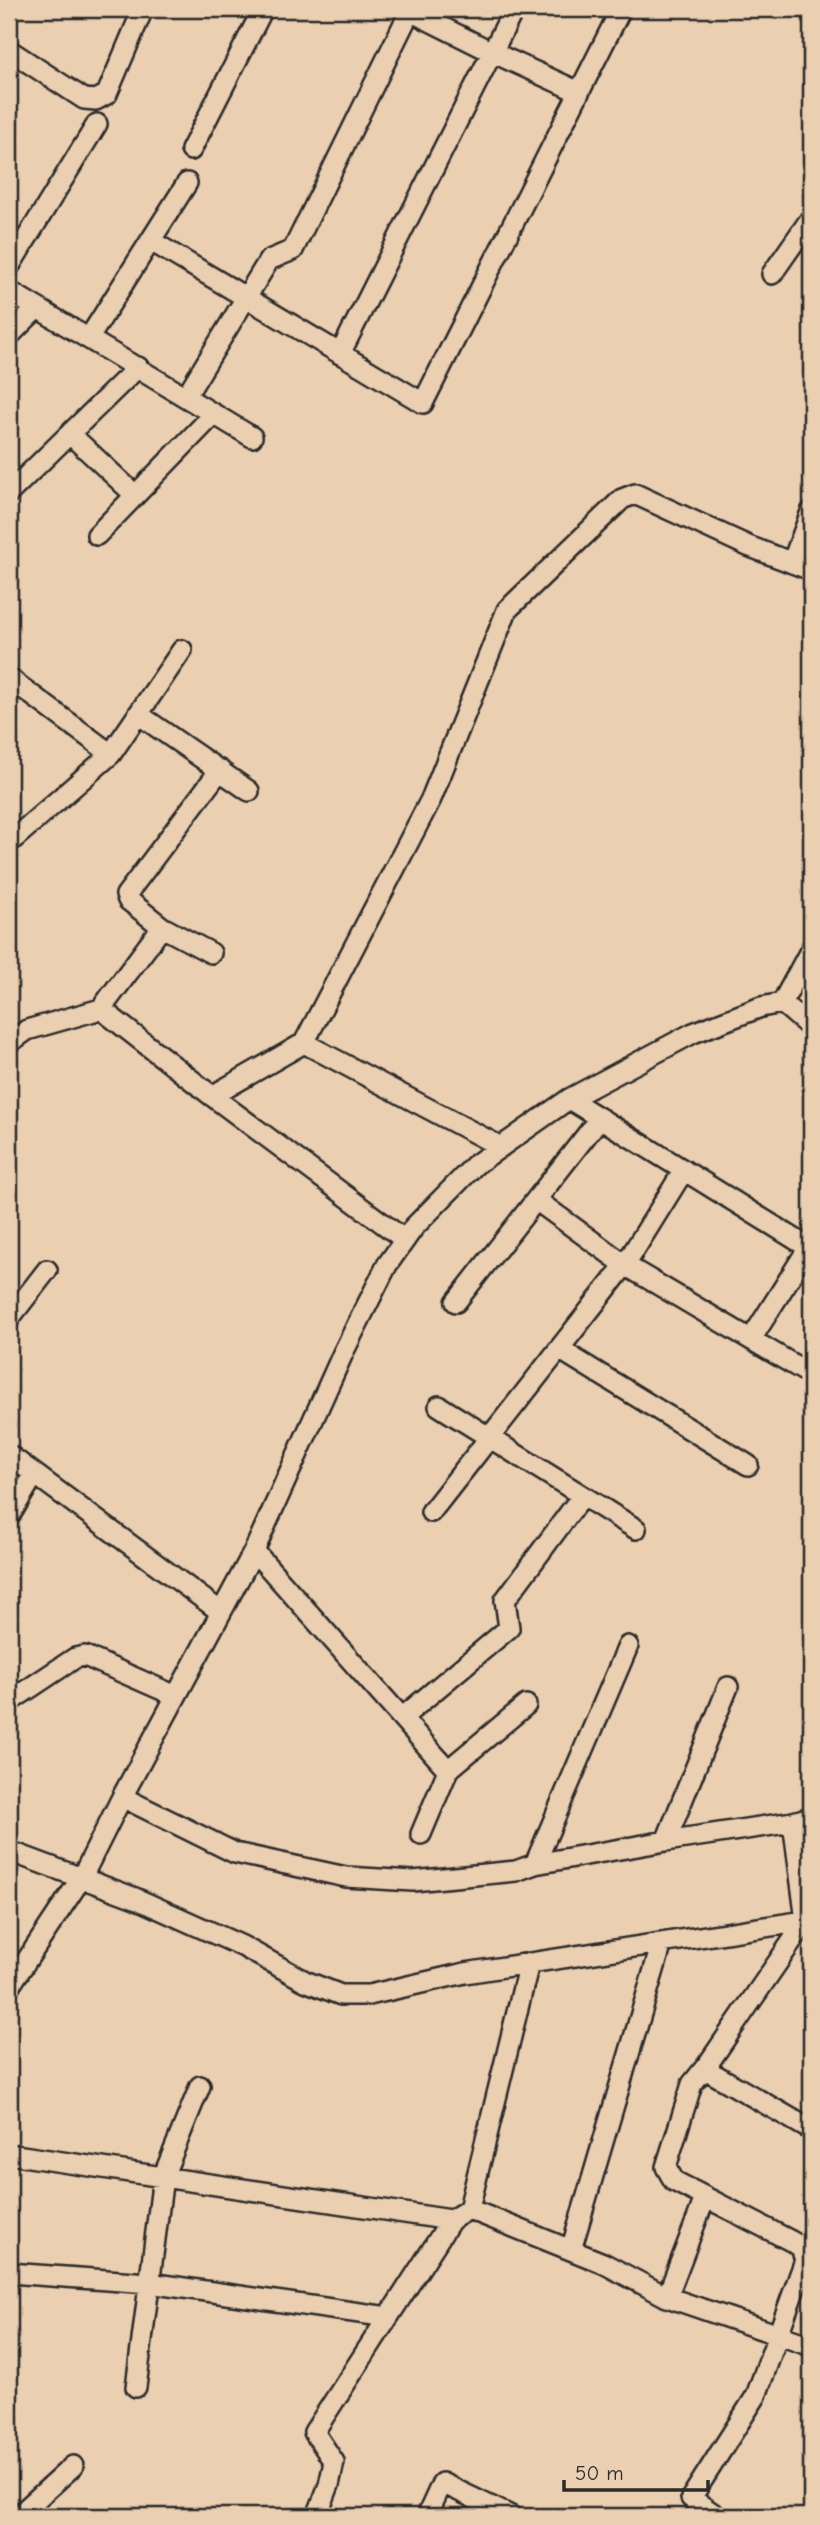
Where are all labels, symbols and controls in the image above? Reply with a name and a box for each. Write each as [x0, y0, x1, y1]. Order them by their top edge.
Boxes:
scale bar [564, 2448, 708, 2492]
text: 50 m [575, 2461, 624, 2485]

